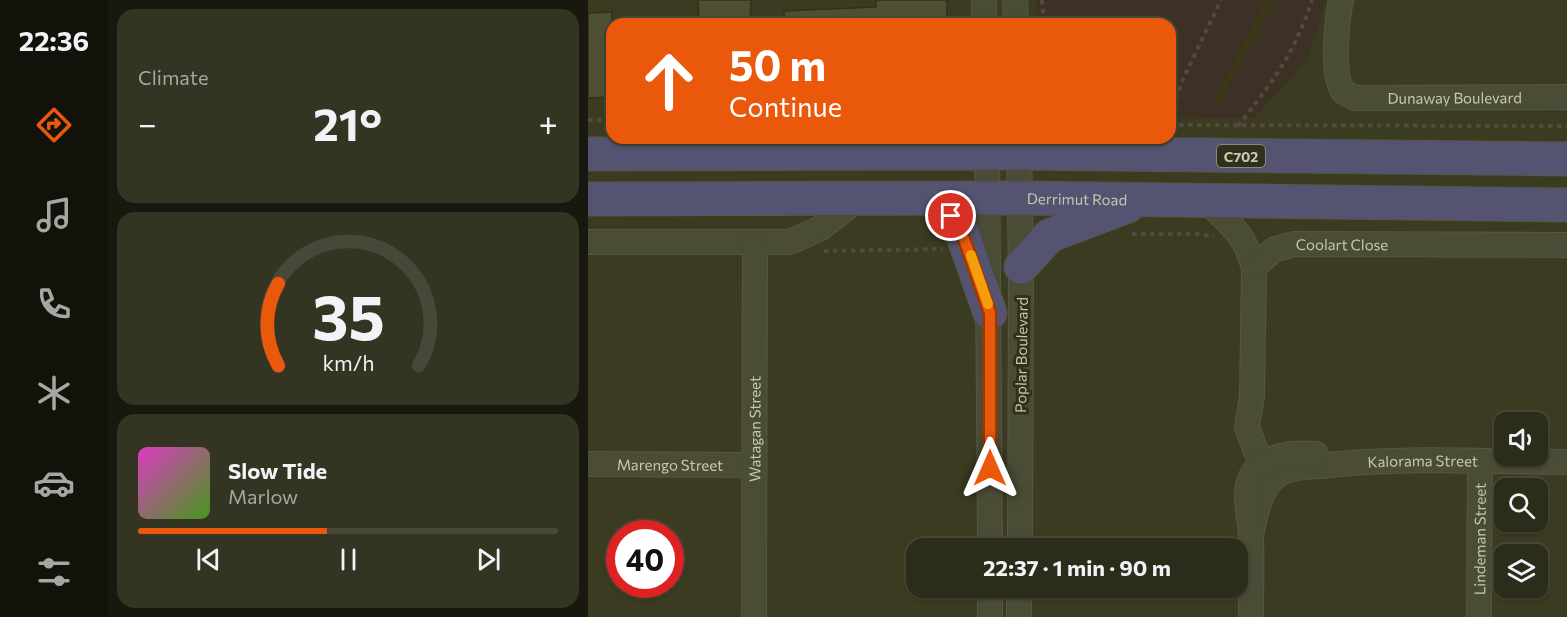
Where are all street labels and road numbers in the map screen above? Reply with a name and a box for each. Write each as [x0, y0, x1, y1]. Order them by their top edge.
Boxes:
street label: Dunaway Boulevard [1387, 88, 1522, 107]
road number: C702 [1217, 145, 1265, 167]
street label: Derrimut Road [1027, 189, 1127, 208]
street label: Coolart Close [1296, 235, 1388, 253]
street label: Poplar Boulevard [1011, 297, 1031, 413]
street label: Watagan Street [745, 376, 764, 482]
street label: Kalorama Street [1367, 451, 1478, 471]
street label: Marengo Street [617, 455, 723, 474]
street label: Lindeman Street [1470, 483, 1489, 595]

